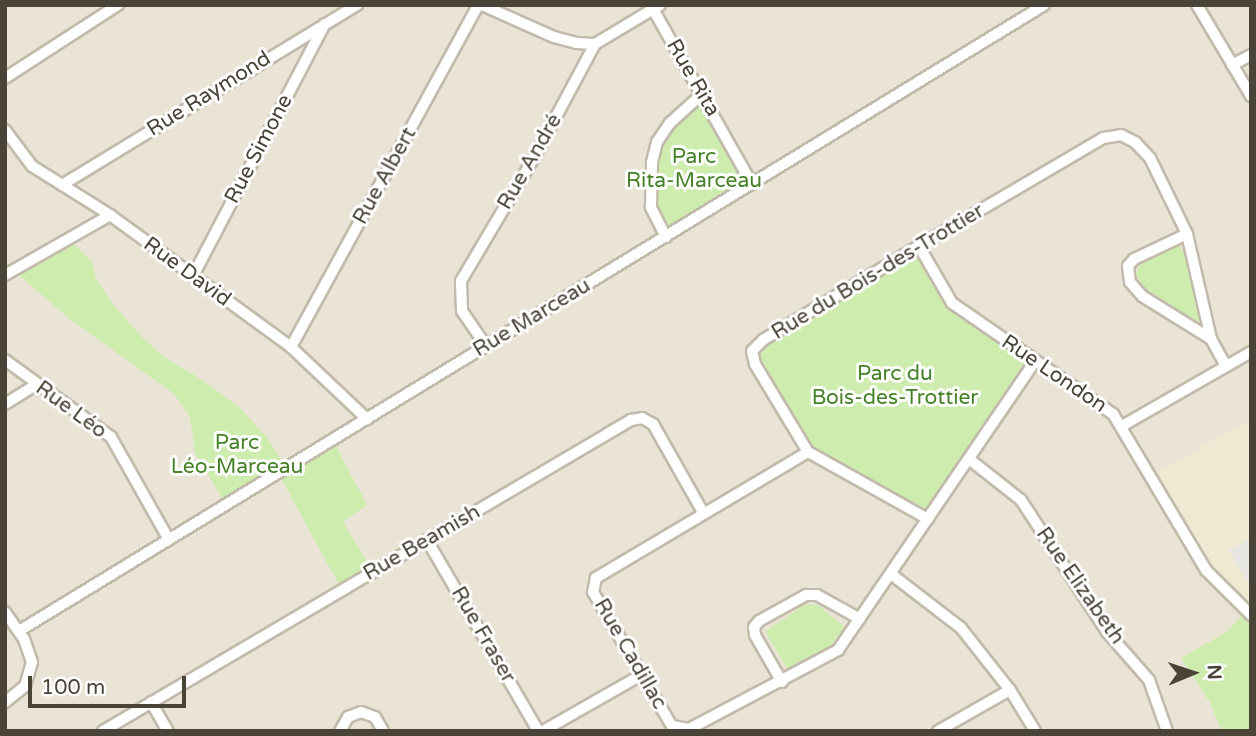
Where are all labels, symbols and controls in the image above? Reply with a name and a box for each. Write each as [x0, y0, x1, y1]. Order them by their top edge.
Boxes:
street label: Rue Rita [661, 35, 725, 121]
street label: Rue Raymond [143, 46, 275, 142]
street label: Rue Simone [220, 90, 298, 208]
street label: Rue André [493, 110, 567, 214]
street label: Rue Albert [348, 123, 422, 229]
park label: Parc Rita-Marceau [626, 144, 762, 194]
street label: Rue du Bois-des-Trottier [767, 199, 989, 345]
street label: Rue David [138, 232, 236, 312]
street label: Rue Marceau [469, 273, 595, 363]
street label: Rue London [997, 330, 1111, 418]
park label: Parc du Bois-des-Trottier [812, 361, 978, 411]
street label: Rue Léo [30, 376, 112, 444]
park label: Parc Léo-Marceau [171, 430, 303, 480]
street label: Rue Beamish [359, 499, 485, 587]
street label: Rue Elizabeth [1030, 523, 1130, 649]
street label: Rue Fraser [445, 582, 521, 688]
street label: Rue Cadillac [588, 594, 672, 714]
north arrow [1158, 638, 1228, 708]
scale bar [32, 662, 189, 706]
text: N [1203, 664, 1225, 680]
text: 100 m [41, 675, 105, 700]

